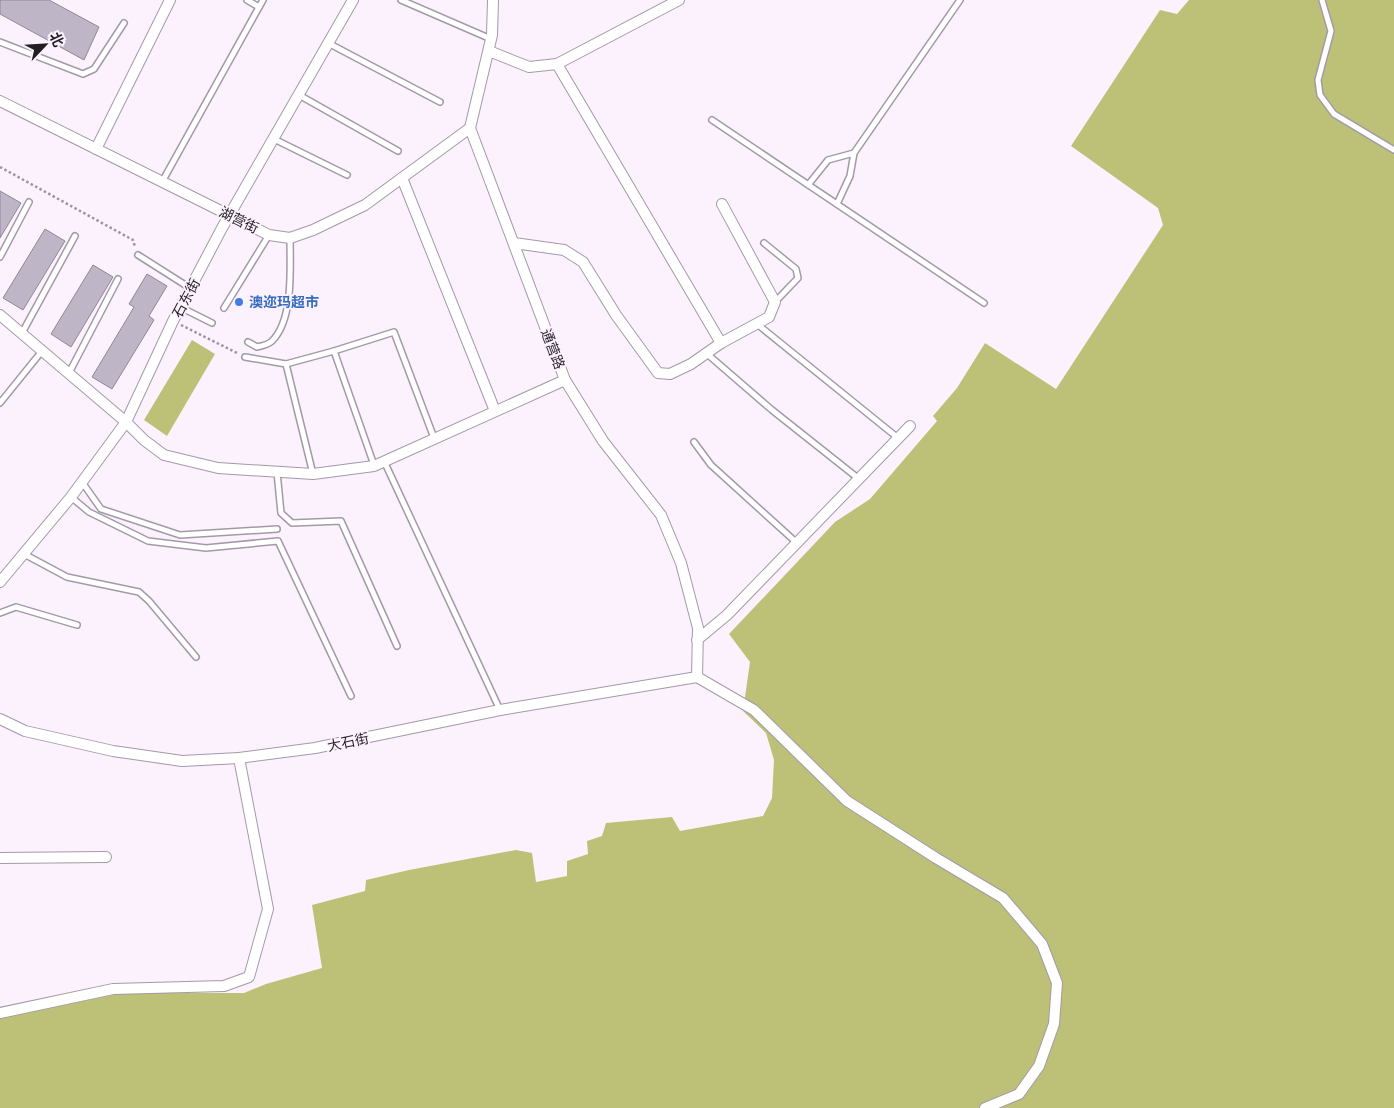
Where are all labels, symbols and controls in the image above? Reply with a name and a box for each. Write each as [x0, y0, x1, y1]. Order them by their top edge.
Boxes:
north arrow [20, 20, 70, 70]
text: 北 [46, 29, 68, 50]
street label: 湖营街 [216, 203, 262, 237]
street label: 石东街 [168, 275, 204, 321]
place label: 澳迩玛超市 [249, 293, 319, 311]
marker: 澳迩玛超市 [233, 296, 245, 308]
street label: 通营路 [537, 326, 569, 372]
street label: 大石街 [326, 729, 370, 755]

